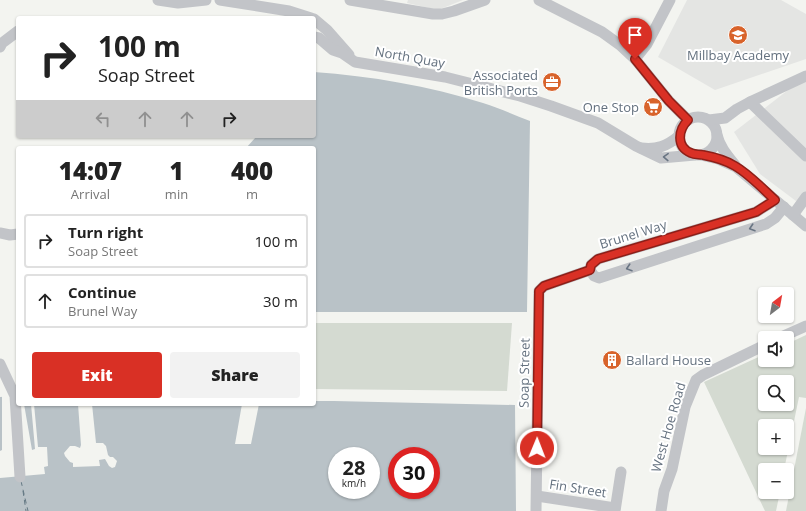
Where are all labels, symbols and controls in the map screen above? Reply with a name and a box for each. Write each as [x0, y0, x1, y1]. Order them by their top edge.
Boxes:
pin [618, 18, 652, 59]
icon: arrive [624, 24, 646, 46]
school or university icon: Millbay Academy [727, 24, 749, 46]
text: 100 m [98, 27, 181, 65]
icon: right [32, 32, 84, 84]
street label: North Quay [374, 42, 447, 72]
place label: Millbay Academy [687, 46, 790, 64]
text: Soap Street [98, 63, 195, 87]
place label: Associated British Ports [464, 66, 538, 99]
office icon: Associated British Ports [541, 71, 563, 93]
supermarket icon: One Stop [642, 96, 664, 118]
place label: One Stop [583, 98, 639, 116]
icon: left [92, 108, 114, 130]
icon: ahead [134, 108, 156, 130]
icon: ahead [176, 108, 198, 130]
icon: right [218, 108, 240, 130]
one-way arrow [663, 153, 669, 162]
text: 14:07 [59, 154, 122, 187]
text: 1 [169, 154, 184, 187]
text: 400 [231, 154, 273, 187]
text: Arrival [71, 185, 110, 203]
text: min [165, 185, 188, 203]
text: m [246, 185, 258, 203]
street label: Brunel Way [597, 215, 669, 253]
text: Turn right [68, 222, 143, 242]
one-way arrow [749, 223, 756, 232]
icon: right [34, 230, 56, 252]
text: 100 m [254, 231, 298, 251]
text: Soap Street [68, 242, 138, 260]
one-way arrow [626, 263, 633, 272]
text: Continue [68, 282, 136, 302]
north arrow [758, 287, 794, 323]
map controls [758, 287, 794, 499]
icon: ahead [34, 290, 56, 312]
text: 30 m [263, 291, 298, 311]
text: Brunel Way [68, 302, 137, 320]
button: sound [758, 331, 794, 367]
street label: Soap Street [514, 338, 534, 408]
building icon: Ballard House [601, 349, 623, 371]
place label: Ballard House [626, 351, 711, 369]
button: Exit [32, 352, 162, 398]
button: Share [170, 352, 300, 398]
button: search [758, 375, 794, 411]
street label: West Hoe Road [647, 380, 689, 474]
button: + [758, 419, 794, 455]
position arrow [516, 427, 558, 469]
speed limit sign: 30 [388, 447, 440, 499]
text: 28 [343, 454, 365, 481]
button: − [758, 463, 794, 499]
street label: Fin Street [548, 475, 608, 501]
text: km/h [342, 476, 366, 490]

